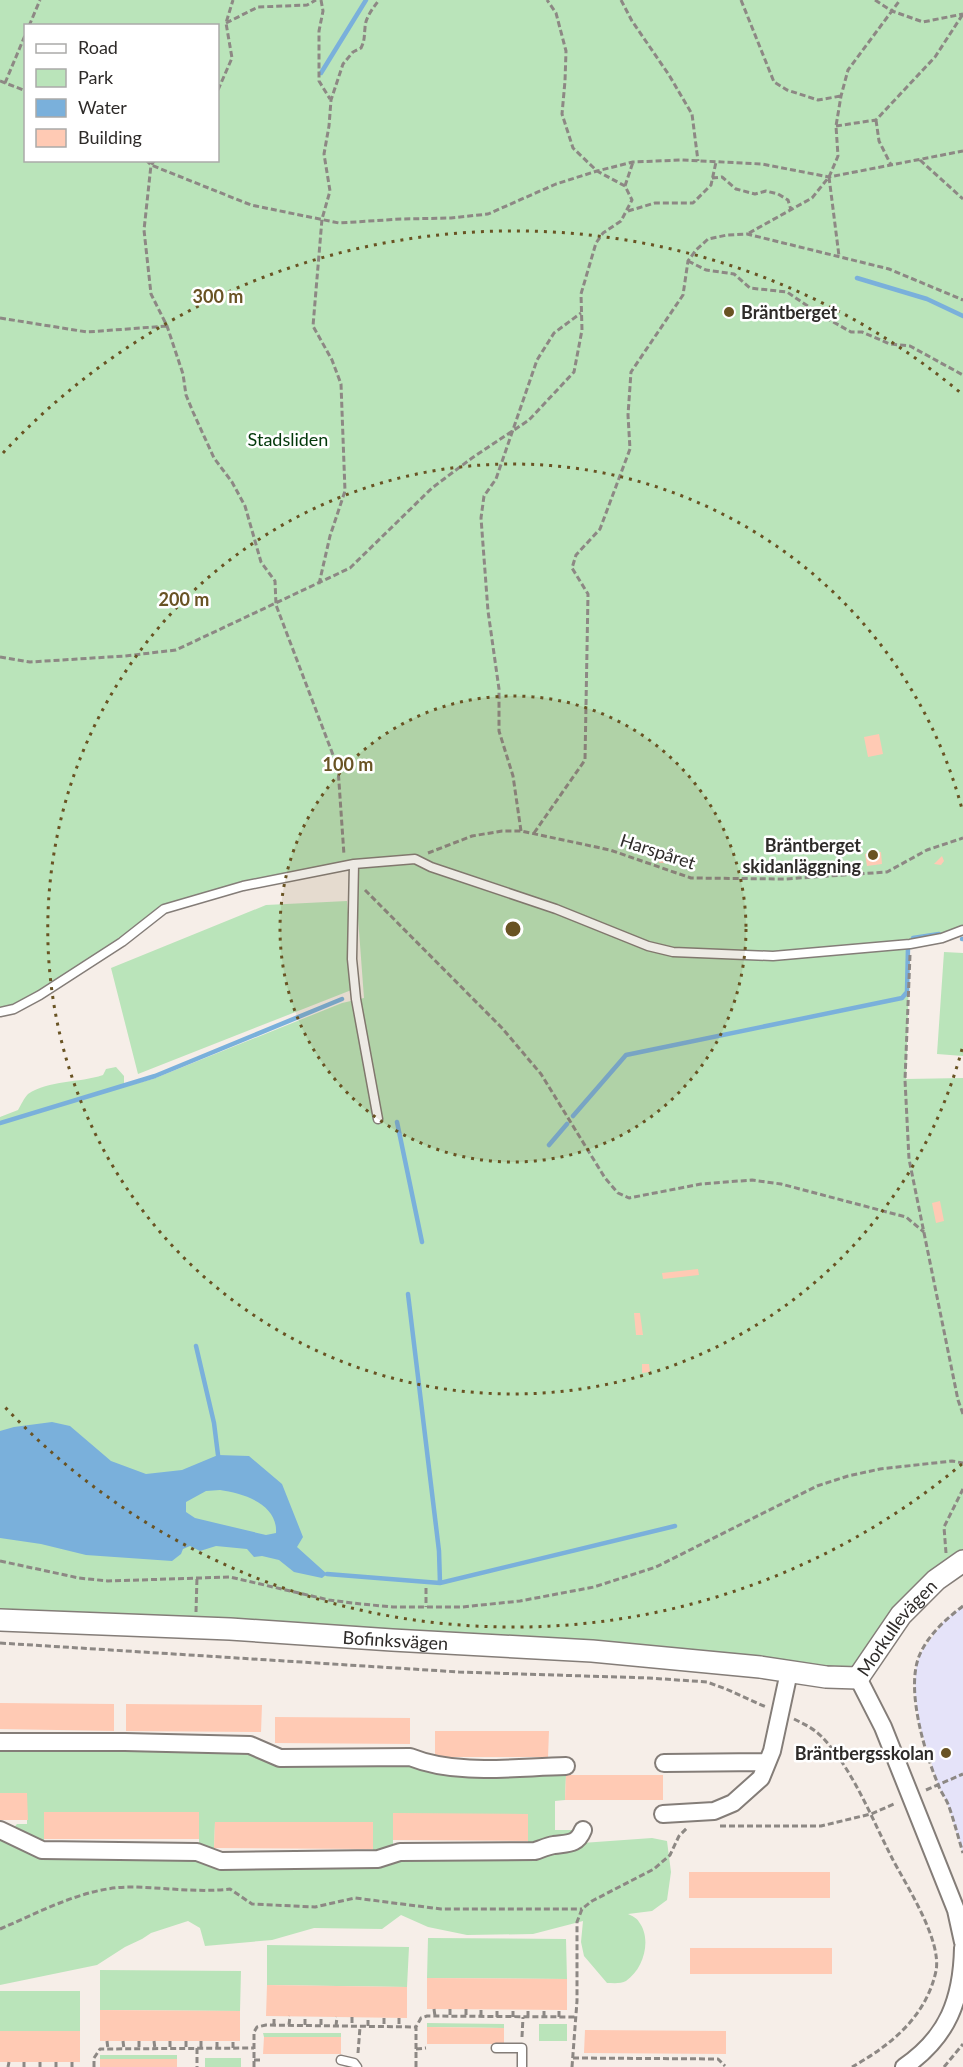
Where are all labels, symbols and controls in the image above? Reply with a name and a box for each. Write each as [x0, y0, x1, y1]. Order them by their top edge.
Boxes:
legend [24, 24, 219, 162]
text: Road [78, 36, 118, 58]
text: Park [78, 66, 114, 88]
text: Water [78, 96, 127, 118]
text: Building [78, 126, 142, 148]
text: 300 m [193, 285, 243, 307]
place label: Bräntberget [741, 301, 837, 323]
marker: Bräntberget [722, 305, 736, 319]
park label: Stadsliden [248, 428, 328, 450]
text: 200 m [159, 588, 209, 610]
text: 100 m [323, 753, 373, 775]
street label: Harspåret [618, 829, 699, 874]
place label: Bräntberget skidanläggning [742, 834, 861, 877]
marker: Bräntberget skidanläggning [866, 848, 880, 862]
centre of rings [503, 919, 523, 939]
street label: Morkullevägen [852, 1575, 941, 1680]
street label: Bofinksvägen [342, 1626, 449, 1654]
place label: Bräntbergsskolan [795, 1742, 934, 1764]
marker: Bräntbergsskolan [939, 1746, 953, 1760]

